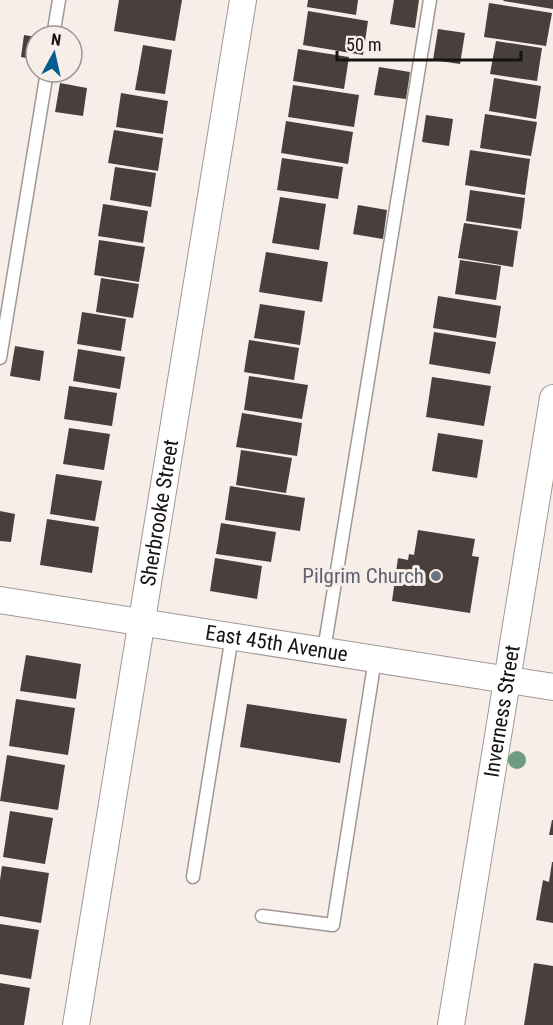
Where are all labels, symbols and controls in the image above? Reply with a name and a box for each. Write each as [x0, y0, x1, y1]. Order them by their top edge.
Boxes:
north arrow [24, 24, 84, 84]
scale bar [337, 24, 522, 62]
text: N [50, 30, 62, 50]
text: 50 m [346, 34, 381, 55]
street label: Sherbrooke Street [136, 438, 183, 588]
place label: Pilgrim Church [302, 564, 424, 588]
marker: Pilgrim Church [429, 569, 443, 583]
street label: East 45th Avenue [204, 621, 350, 667]
street label: Inverness Street [479, 643, 525, 779]

